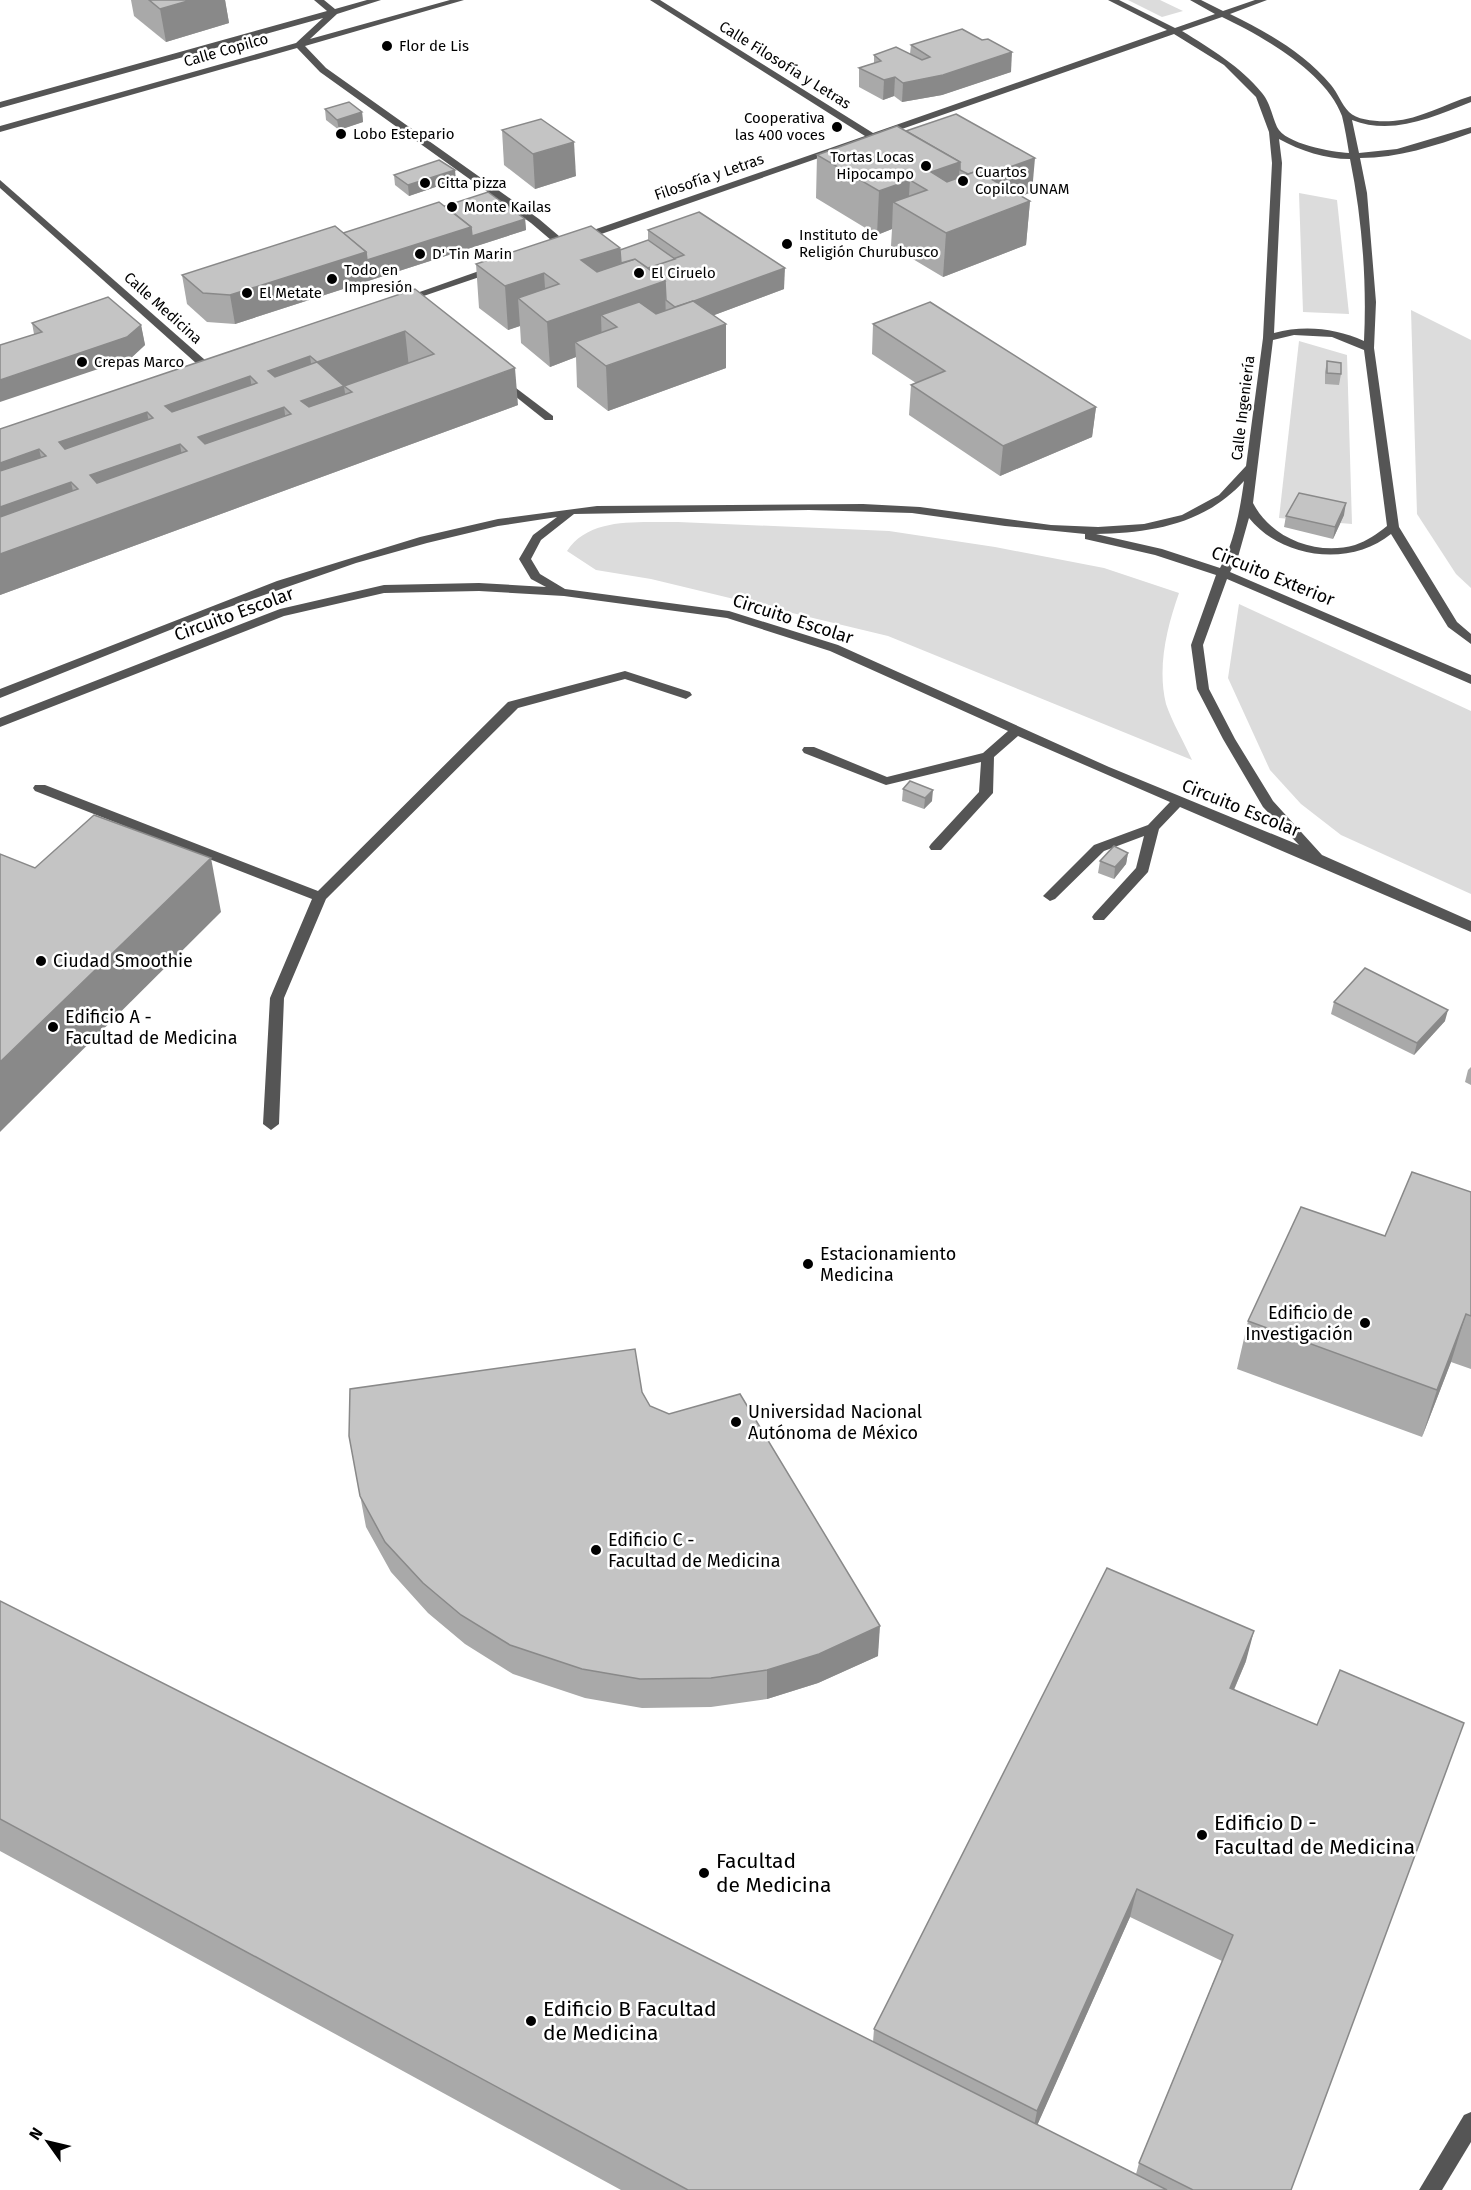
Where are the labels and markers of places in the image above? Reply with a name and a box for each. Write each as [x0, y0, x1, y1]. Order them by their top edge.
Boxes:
place label: Flor de Lis [399, 37, 469, 55]
marker: Flor de Lis [380, 39, 394, 53]
place label: Cooperativa las 400 voces [735, 109, 825, 144]
marker: Cooperativa las 400 voces [830, 120, 844, 134]
place label: Lobo Estepario [353, 125, 455, 143]
marker: Lobo Estepario [334, 127, 348, 141]
place label: Tortas Locas Hipocampo [830, 148, 914, 183]
marker: Tortas Locas Hipocampo [919, 159, 933, 173]
place label: Cuartos Copilco UNAM [975, 163, 1069, 198]
place label: Citta pizza [437, 174, 507, 192]
marker: Cuartos Copilco UNAM [956, 174, 970, 188]
marker: Citta pizza [418, 176, 432, 190]
place label: Monte Kailas [464, 198, 551, 216]
marker: Monte Kailas [445, 200, 459, 214]
place label: Instituto de Religión Churubusco [799, 226, 939, 261]
marker: Instituto de Religión Churubusco [780, 237, 794, 251]
place label: D' Tin Marin [432, 245, 512, 263]
marker: D' Tin Marin [413, 247, 427, 261]
place label: Todo en Impresión [344, 261, 413, 296]
place label: El Ciruelo [651, 264, 716, 282]
marker: El Ciruelo [632, 266, 646, 280]
marker: Todo en Impresión [325, 272, 339, 286]
place label: El Metate [259, 284, 322, 302]
marker: El Metate [240, 286, 254, 300]
place label: Crepas Marco [94, 353, 184, 371]
marker: Crepas Marco [75, 355, 89, 369]
place label: Ciudad Smoothie [53, 950, 193, 972]
marker: Ciudad Smoothie [34, 954, 48, 968]
place label: Edificio A - Facultad de Medicina [65, 1006, 237, 1049]
marker: Edificio A - Facultad de Medicina [46, 1020, 60, 1034]
place label: Estacionamiento Medicina [820, 1243, 956, 1286]
marker: Estacionamiento Medicina [801, 1257, 815, 1271]
place label: Edificio de Investigación [1245, 1302, 1353, 1345]
marker: Edificio de Investigación [1358, 1316, 1372, 1330]
place label: Universidad Nacional Autónoma de México [748, 1401, 922, 1444]
marker: Universidad Nacional Autónoma de México [729, 1415, 743, 1429]
place label: Edificio C - Facultad de Medicina [608, 1529, 780, 1572]
marker: Edificio C - Facultad de Medicina [589, 1543, 603, 1557]
place label: Edificio D - Facultad de Medicina [1214, 1810, 1415, 1860]
marker: Edificio D - Facultad de Medicina [1195, 1828, 1209, 1842]
place label: Facultad de Medicina [716, 1848, 832, 1898]
marker: Facultad de Medicina [697, 1866, 711, 1880]
place label: Edificio B Facultad de Medicina [543, 1996, 717, 2046]
marker: Edificio B Facultad de Medicina [524, 2014, 538, 2028]

